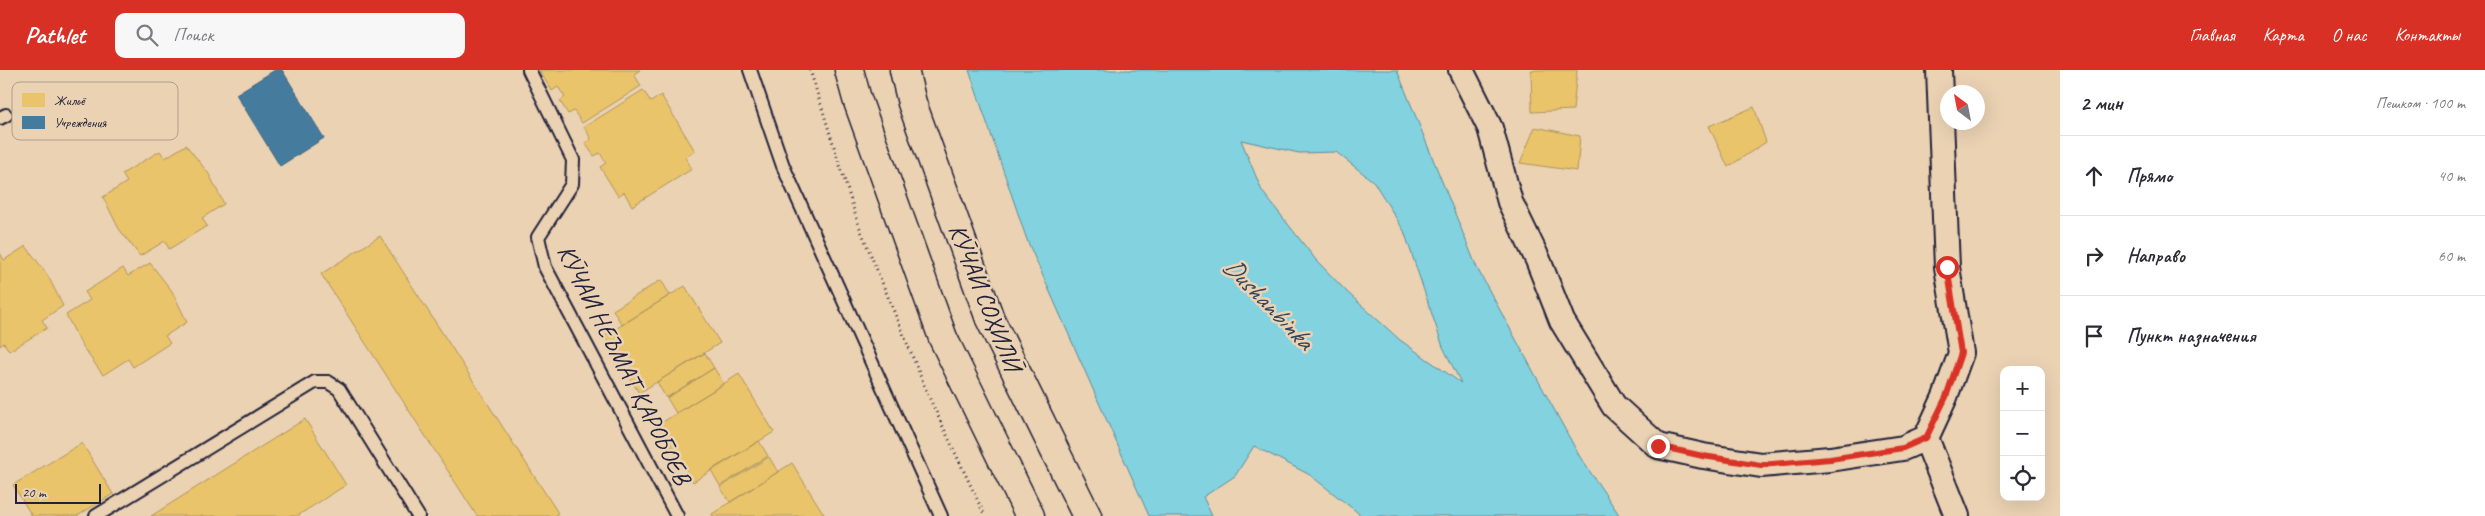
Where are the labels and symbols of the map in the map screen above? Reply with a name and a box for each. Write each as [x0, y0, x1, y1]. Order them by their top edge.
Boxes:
legend [12, 82, 178, 140]
north arrow [1940, 85, 1985, 130]
text: Жильё [54, 92, 87, 109]
text: Учреждения [54, 114, 107, 131]
street label: КӮЧАИ СОҲИЛӢ [941, 219, 1031, 380]
street label: КӮЧАИ НЕЪМАТ ҚАРОБОЕВ [550, 239, 700, 492]
water label: Dushanbinka [1216, 250, 1323, 358]
route start [1936, 256, 1959, 279]
route end [1647, 435, 1670, 458]
scale bar [15, 481, 101, 504]

